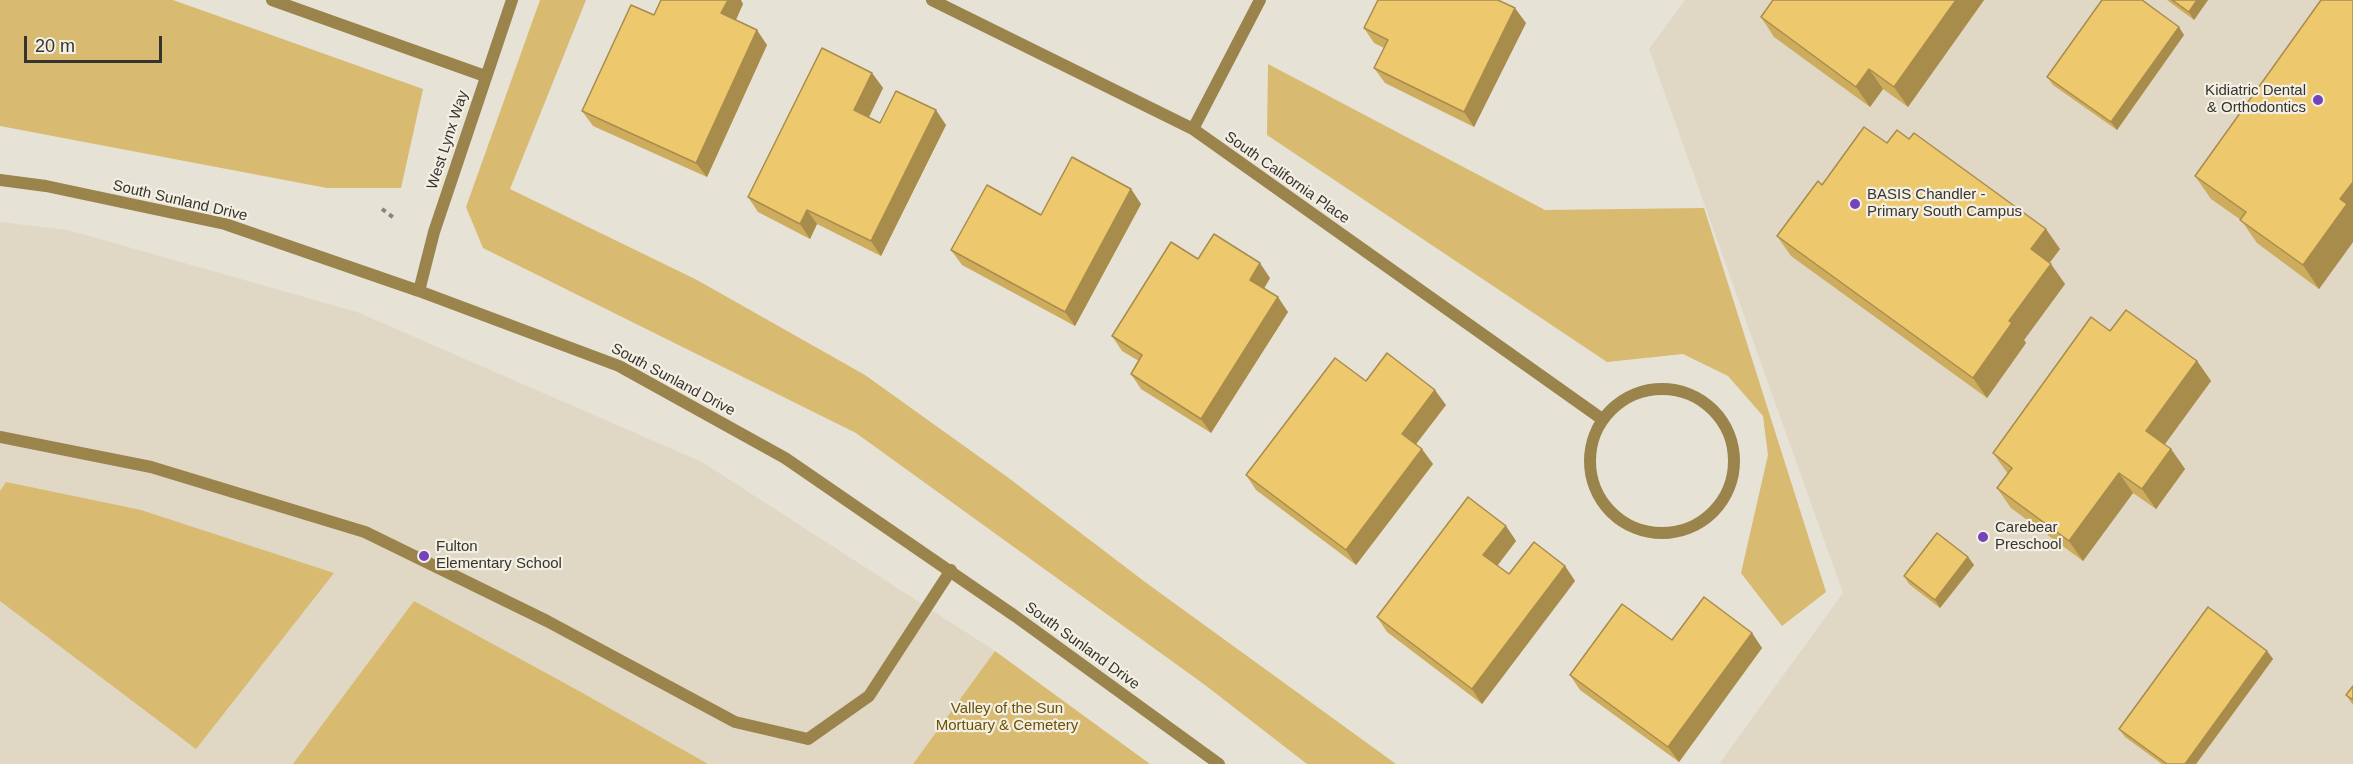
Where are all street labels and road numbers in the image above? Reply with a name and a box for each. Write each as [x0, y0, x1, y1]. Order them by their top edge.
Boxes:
street label: West Lynx Way [424, 88, 472, 192]
street label: South California Place [1221, 128, 1353, 228]
street label: South Sunland Drive [111, 177, 249, 225]
street label: South Sunland Drive [608, 340, 738, 420]
street label: South Sunland Drive [1021, 598, 1143, 694]

